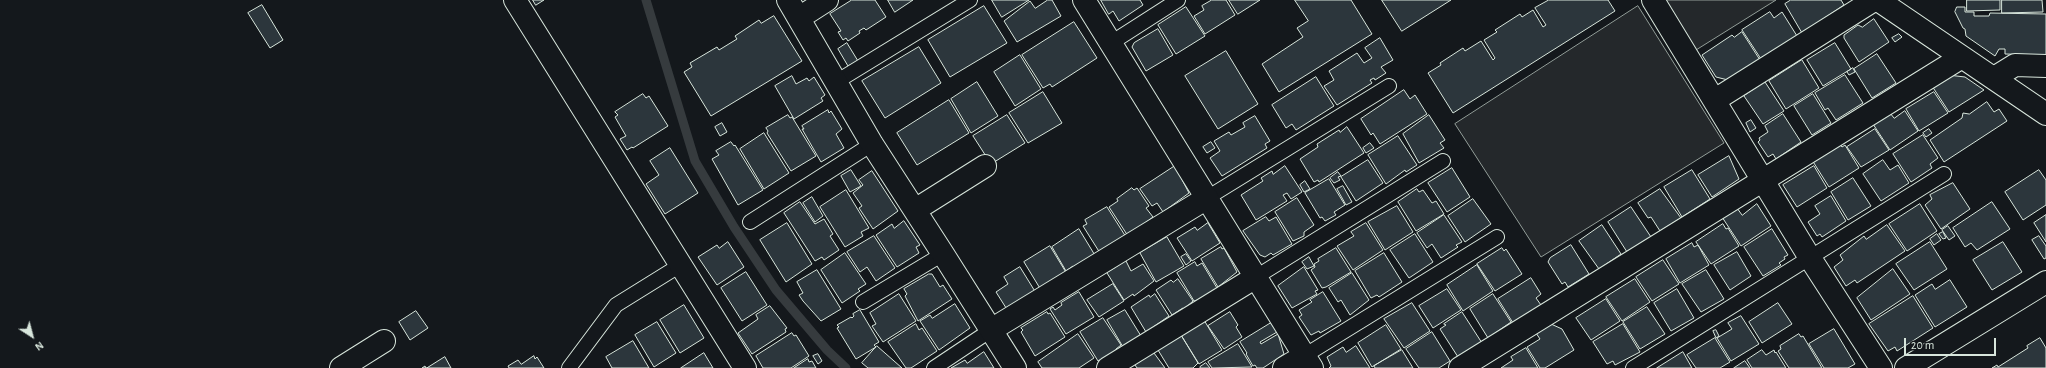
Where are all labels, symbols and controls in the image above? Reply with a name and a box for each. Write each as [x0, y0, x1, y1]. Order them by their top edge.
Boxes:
north arrow [12, 316, 52, 356]
scale bar [1906, 330, 1998, 356]
text: N [33, 339, 46, 353]
text: 20 m [1911, 339, 1934, 351]

